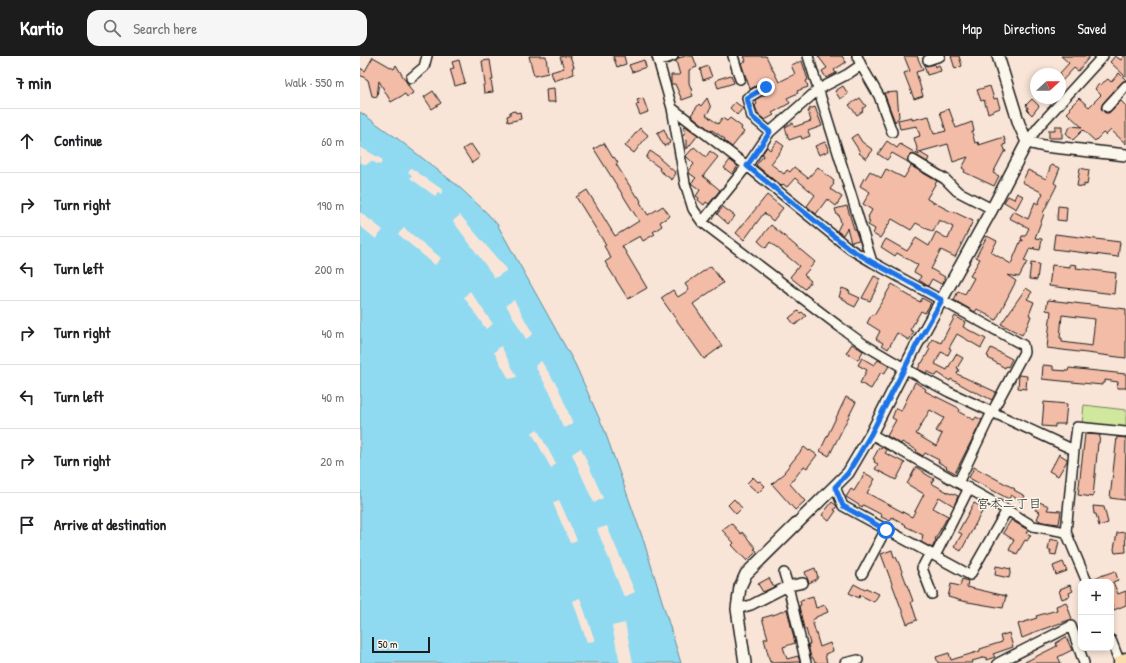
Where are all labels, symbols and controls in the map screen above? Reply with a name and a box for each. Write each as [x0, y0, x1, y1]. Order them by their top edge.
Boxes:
search box [87, 10, 367, 46]
text: Kartio [20, 15, 63, 41]
icon: search [101, 17, 123, 39]
text: Search here [133, 18, 197, 39]
text: Map [962, 19, 982, 38]
text: Directions [1004, 19, 1055, 38]
text: Saved [1077, 19, 1106, 38]
north arrow [1030, 68, 1066, 104]
text: 7 min [16, 71, 51, 94]
text: Walk · 550 m [285, 73, 344, 91]
route end [757, 78, 775, 96]
icon: ahead [16, 130, 38, 152]
text: Continue [54, 130, 102, 151]
text: 60 m [321, 132, 344, 150]
icon: right [16, 194, 38, 216]
text: Turn right [54, 194, 110, 215]
text: 190 m [317, 196, 344, 214]
icon: left [16, 258, 38, 280]
text: Turn left [54, 258, 104, 279]
text: 200 m [314, 260, 344, 278]
icon: right [16, 322, 38, 344]
text: Turn right [54, 322, 110, 343]
text: 40 m [321, 324, 344, 342]
icon: left [16, 386, 38, 408]
text: Turn left [54, 386, 104, 407]
text: 40 m [321, 388, 344, 406]
icon: right [16, 450, 38, 472]
text: Turn right [54, 450, 110, 471]
text: 20 m [320, 452, 344, 470]
district label: 宮本二丁目 [976, 494, 1042, 512]
icon: arrive [16, 514, 38, 536]
text: Arrive at destination [54, 514, 166, 535]
route start [877, 521, 895, 539]
map controls [1078, 579, 1114, 651]
button: + [1078, 579, 1114, 615]
button: − [1078, 615, 1114, 651]
scale bar [372, 635, 430, 654]
text: 50 m [378, 637, 398, 651]

